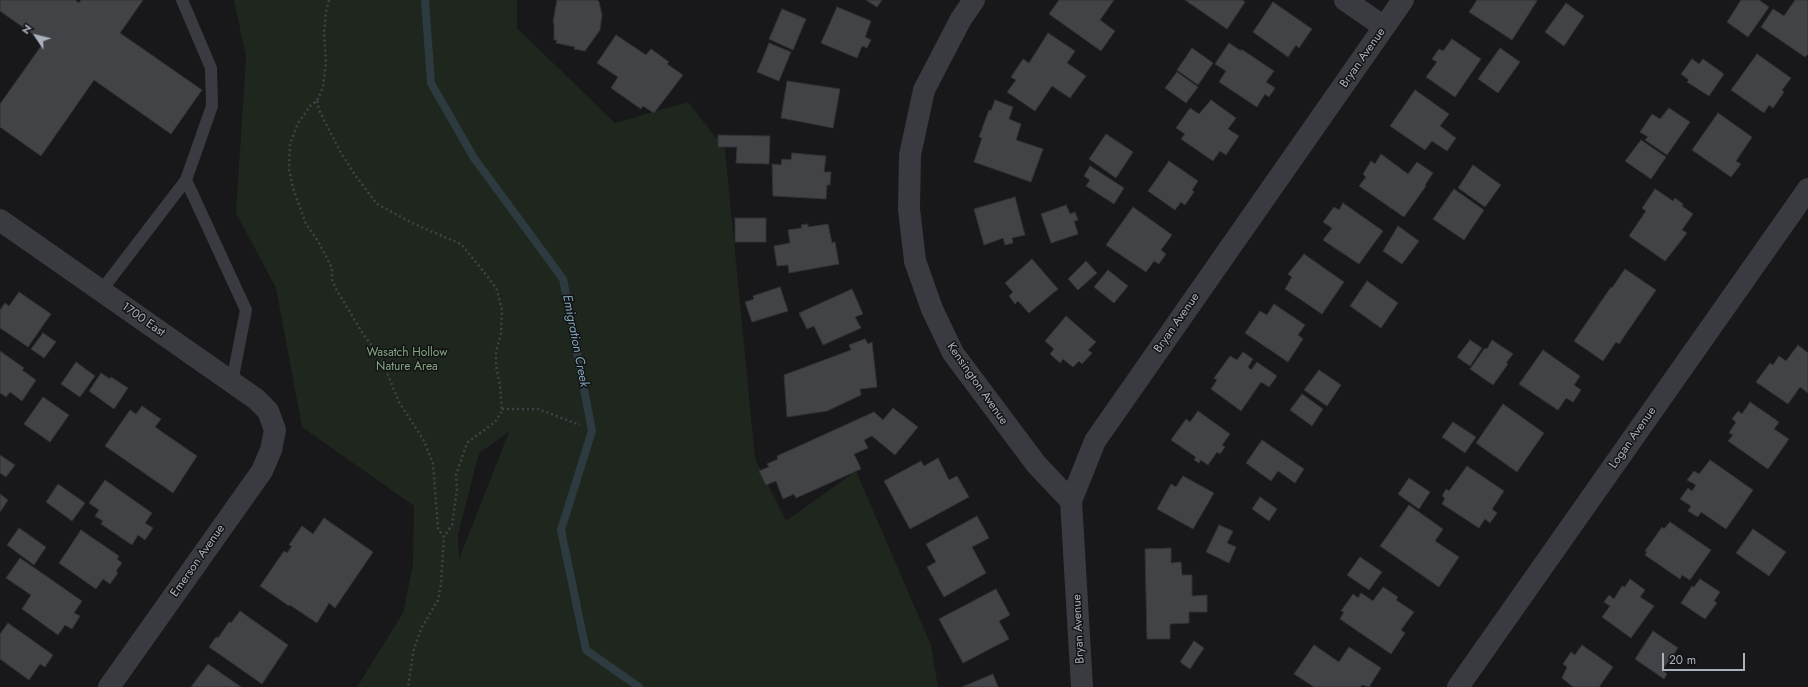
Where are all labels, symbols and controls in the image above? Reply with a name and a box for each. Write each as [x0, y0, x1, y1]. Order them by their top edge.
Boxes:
north arrow [16, 16, 56, 56]
text: N [17, 21, 35, 37]
street label: Bryan Avenue [1337, 25, 1389, 91]
street label: Bryan Avenue [1151, 290, 1203, 356]
water label: Emigration Creek [558, 293, 592, 389]
street label: 1700 East [118, 300, 168, 340]
street label: Kensington Avenue [943, 340, 1011, 428]
park label: Wasatch Hollow Nature Area [367, 346, 447, 374]
street label: Logan Avenue [1606, 404, 1660, 472]
street label: Emerson Avenue [168, 522, 228, 600]
street label: Bryan Avenue [1070, 594, 1088, 664]
scale bar [1664, 645, 1747, 671]
text: 20 m [1669, 651, 1696, 669]

